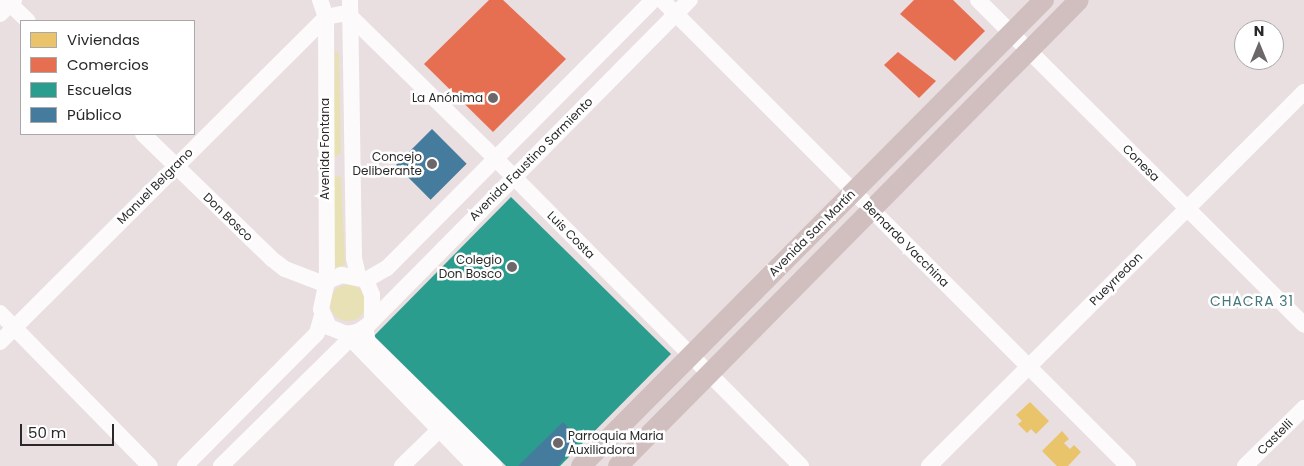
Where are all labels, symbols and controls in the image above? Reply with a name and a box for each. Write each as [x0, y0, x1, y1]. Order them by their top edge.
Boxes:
legend [20, 20, 195, 135]
north arrow [1234, 20, 1284, 70]
text: N [1254, 21, 1264, 41]
text: Viviendas [67, 29, 140, 50]
text: Comercios [67, 54, 149, 75]
text: Escuelas [67, 79, 132, 100]
place label: La Anónima [412, 91, 483, 105]
marker: La Anónima [487, 92, 499, 104]
street label: Avenida Faustino Sarmiento [466, 94, 596, 224]
street label: Avenida Fontana [318, 98, 332, 200]
text: Público [67, 104, 122, 125]
street label: Conesa [1119, 141, 1163, 185]
street label: Manuel Belgrano [114, 145, 196, 227]
place label: Concejo Deliberante [353, 150, 422, 178]
marker: Concejo Deliberante [426, 158, 438, 170]
street label: Avenida San Martín [766, 187, 858, 279]
street label: Don Bosco [200, 190, 256, 244]
street label: Bernardo Vacchina [860, 198, 952, 290]
street label: Luis Costa [544, 208, 598, 262]
street label: Pueyrredon [1087, 250, 1145, 308]
place label: Colegio Don Bosco [439, 253, 502, 281]
marker: Colegio Don Bosco [506, 261, 518, 273]
district label: CHACRA 31 [1209, 293, 1295, 309]
scale bar [22, 414, 116, 446]
street label: Castelli [1254, 416, 1296, 458]
text: 50 m [28, 422, 66, 443]
place label: Parroquia Maria Auxiliadora [568, 429, 664, 457]
marker: Parroquia Maria Auxiliadora [552, 437, 564, 449]

